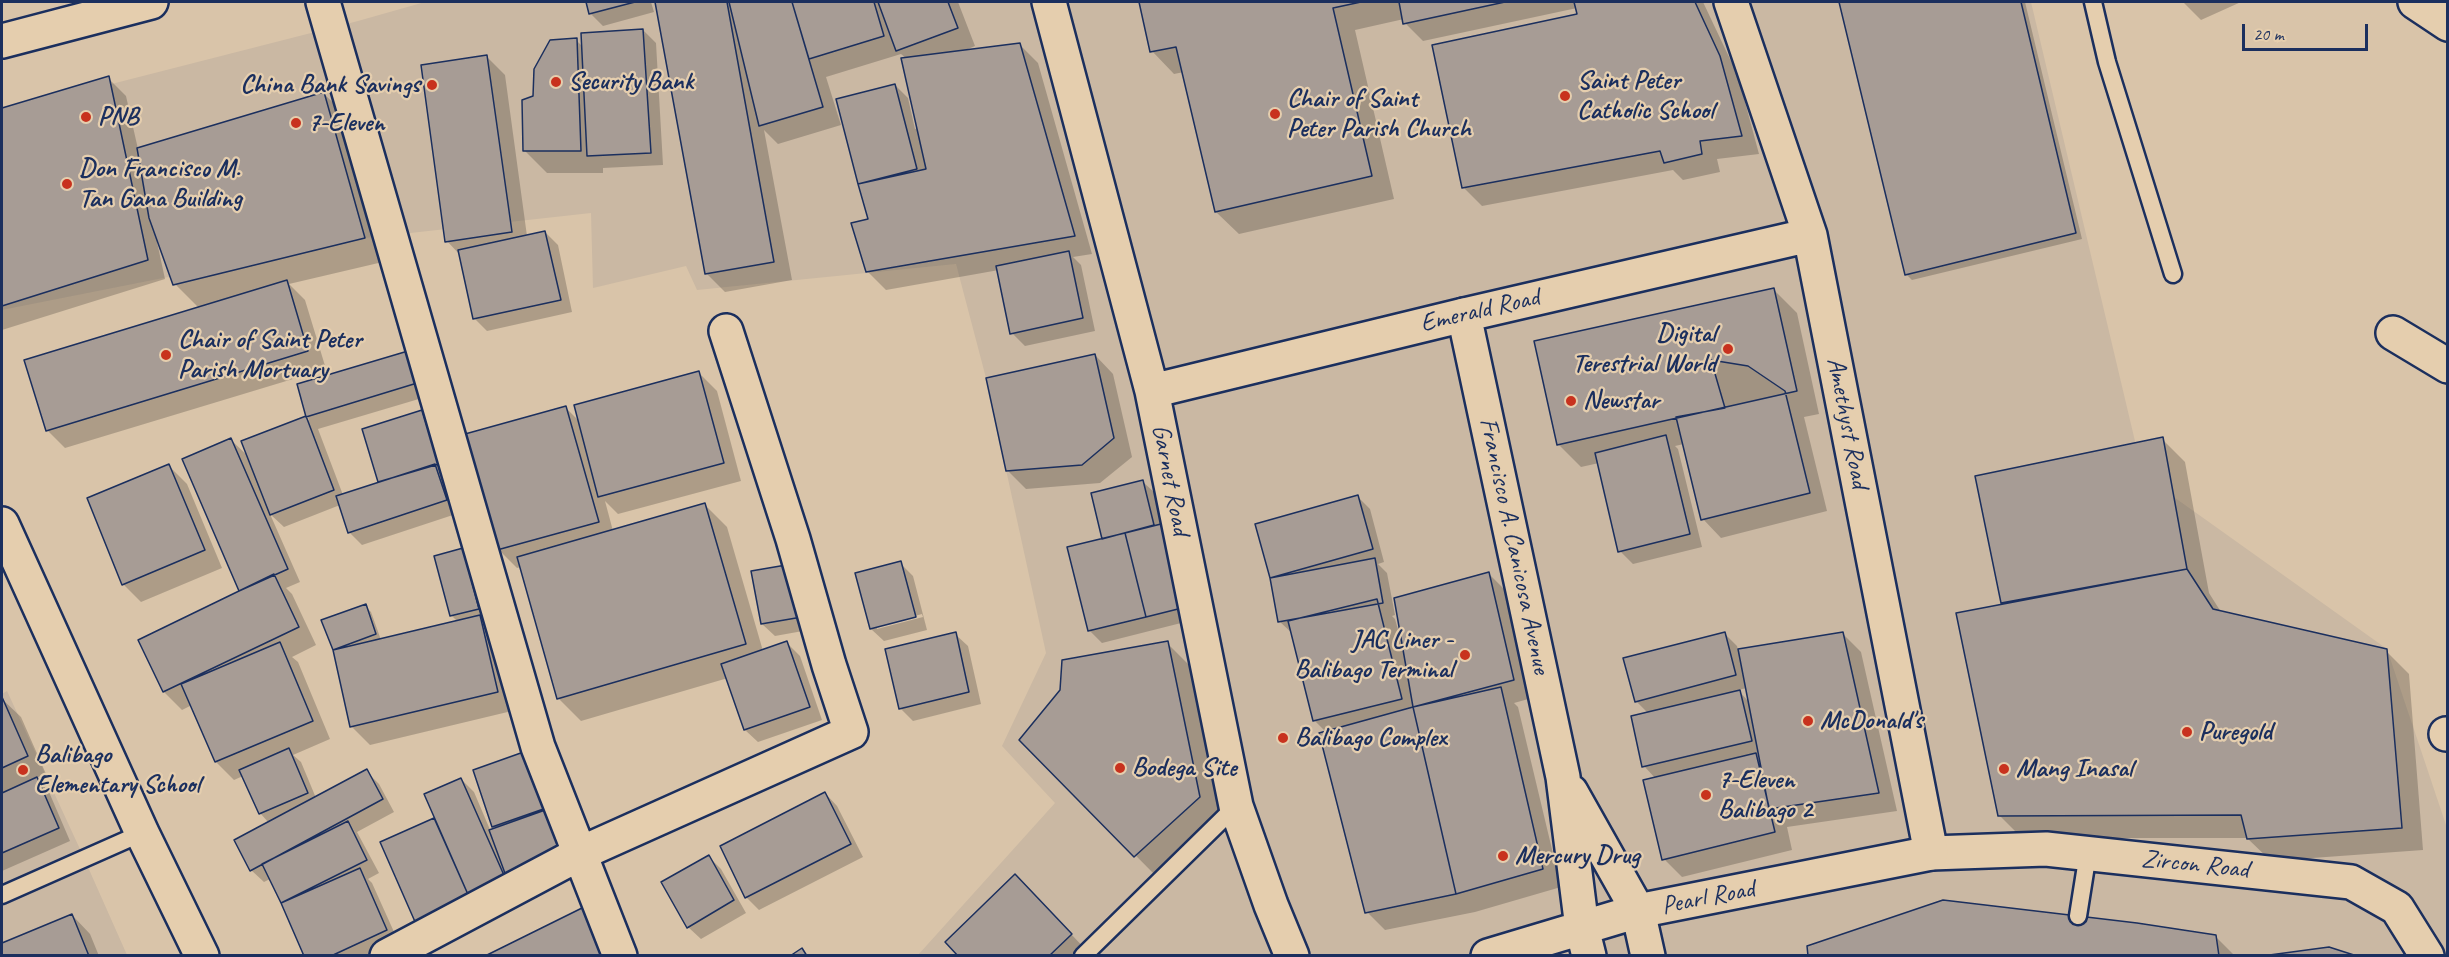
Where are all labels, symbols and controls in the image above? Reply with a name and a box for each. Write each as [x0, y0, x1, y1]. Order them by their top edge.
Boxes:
scale bar [2245, 12, 2371, 50]
text: 20 m [2253, 23, 2284, 45]
place label: Saint Peter Catholic School [1577, 65, 1714, 126]
place label: Security Bank [568, 66, 693, 98]
place label: China Bank Savings [240, 69, 420, 101]
marker: Security Bank [549, 75, 563, 89]
marker: China Bank Savings [425, 78, 439, 92]
place label: Chair of Saint Peter Parish Church [1287, 83, 1471, 144]
marker: Saint Peter Catholic School [1558, 89, 1572, 103]
place label: PNB [98, 101, 139, 133]
place label: 7-Eleven [308, 107, 384, 139]
marker: Chair of Saint Peter Parish Church [1268, 107, 1282, 121]
marker: PNB [79, 110, 93, 124]
marker: 7-Eleven [289, 116, 303, 130]
place label: Don Francisco M. Tan Gana Building [79, 153, 242, 214]
marker: Don Francisco M. Tan Gana Building [60, 177, 74, 191]
street label: Emerald Road [1418, 282, 1542, 340]
place label: Digital Terestrial World [1572, 318, 1716, 380]
place label: Chair of Saint Peter Parish Mortuary [178, 324, 362, 386]
marker: Digital Terestrial World [1721, 342, 1735, 356]
marker: Chair of Saint Peter Parish Mortuary [159, 348, 173, 362]
street label: Amethyst Road [1819, 355, 1875, 491]
place label: Newstar [1583, 385, 1659, 417]
marker: Newstar [1564, 394, 1578, 408]
street label: Francisco A. Canicosa Avenue [1472, 415, 1556, 677]
street label: Garnet Road [1144, 422, 1196, 538]
place label: JAC Liner - Balibago Terminal [1294, 624, 1453, 686]
marker: JAC Liner - Balibago Terminal [1458, 648, 1472, 662]
place label: McDonald's [1820, 705, 1923, 737]
marker: McDonald's [1801, 714, 1815, 728]
place label: Puregold [2199, 716, 2272, 748]
place label: Balibago Complex [1295, 722, 1446, 754]
marker: Puregold [2180, 725, 2194, 739]
marker: Balibago Complex [1276, 731, 1290, 745]
place label: Balibago Elementary School [35, 739, 200, 800]
place label: Bodega Site [1132, 752, 1237, 784]
place label: Mang Inasal [2016, 753, 2133, 785]
marker: Bodega Site [1113, 761, 1127, 775]
marker: Mang Inasal [1997, 762, 2011, 776]
marker: Balibago Elementary School [16, 763, 30, 777]
place label: 7-Eleven Balibago 2 [1718, 764, 1812, 826]
marker: 7-Eleven Balibago 2 [1699, 788, 1713, 802]
place label: Mercury Drug [1515, 840, 1639, 872]
street label: Zircon Road [2140, 844, 2250, 886]
marker: Mercury Drug [1496, 849, 1510, 863]
street label: Pearl Road [1659, 874, 1757, 922]

